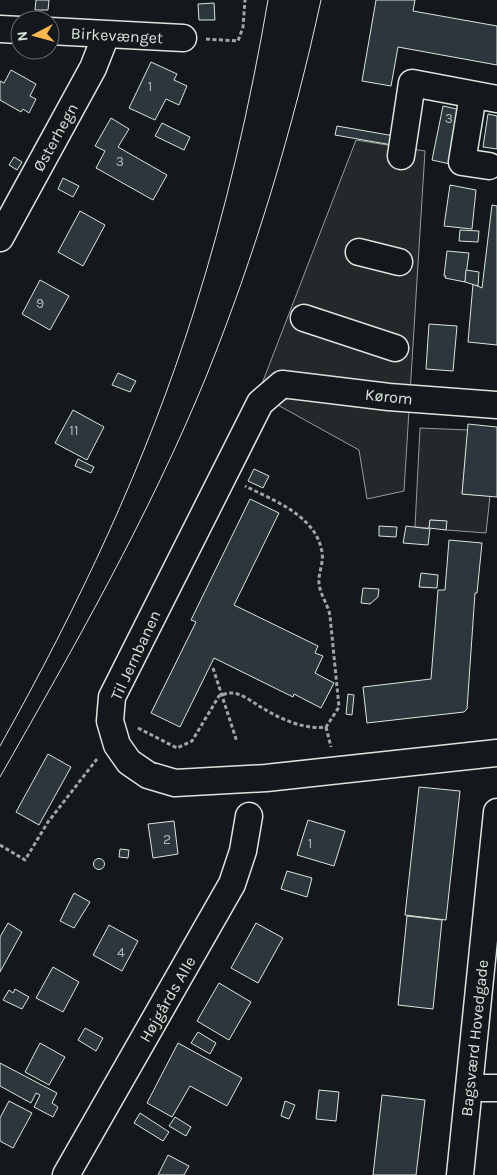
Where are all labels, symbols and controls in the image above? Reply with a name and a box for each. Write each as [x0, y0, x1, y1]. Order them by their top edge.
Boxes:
north arrow [10, 10, 60, 60]
street label: Birkevænget [70, 24, 164, 47]
text: N [14, 30, 32, 42]
house number: 1 [148, 78, 152, 95]
street label: Østerhegn [29, 100, 82, 175]
house number: 3 [445, 110, 453, 127]
house number: 3 [116, 153, 124, 170]
house number: 9 [36, 295, 44, 312]
street label: Kørom [364, 385, 414, 408]
house number: 11 [69, 422, 79, 439]
street label: Til Jernbanen [106, 607, 165, 703]
house number: 2 [163, 831, 171, 848]
house number: 1 [308, 835, 312, 852]
house number: 4 [117, 944, 125, 961]
street label: Højgårds Alle [135, 953, 200, 1046]
street label: Bagsværd Hovedgade [457, 959, 492, 1117]

